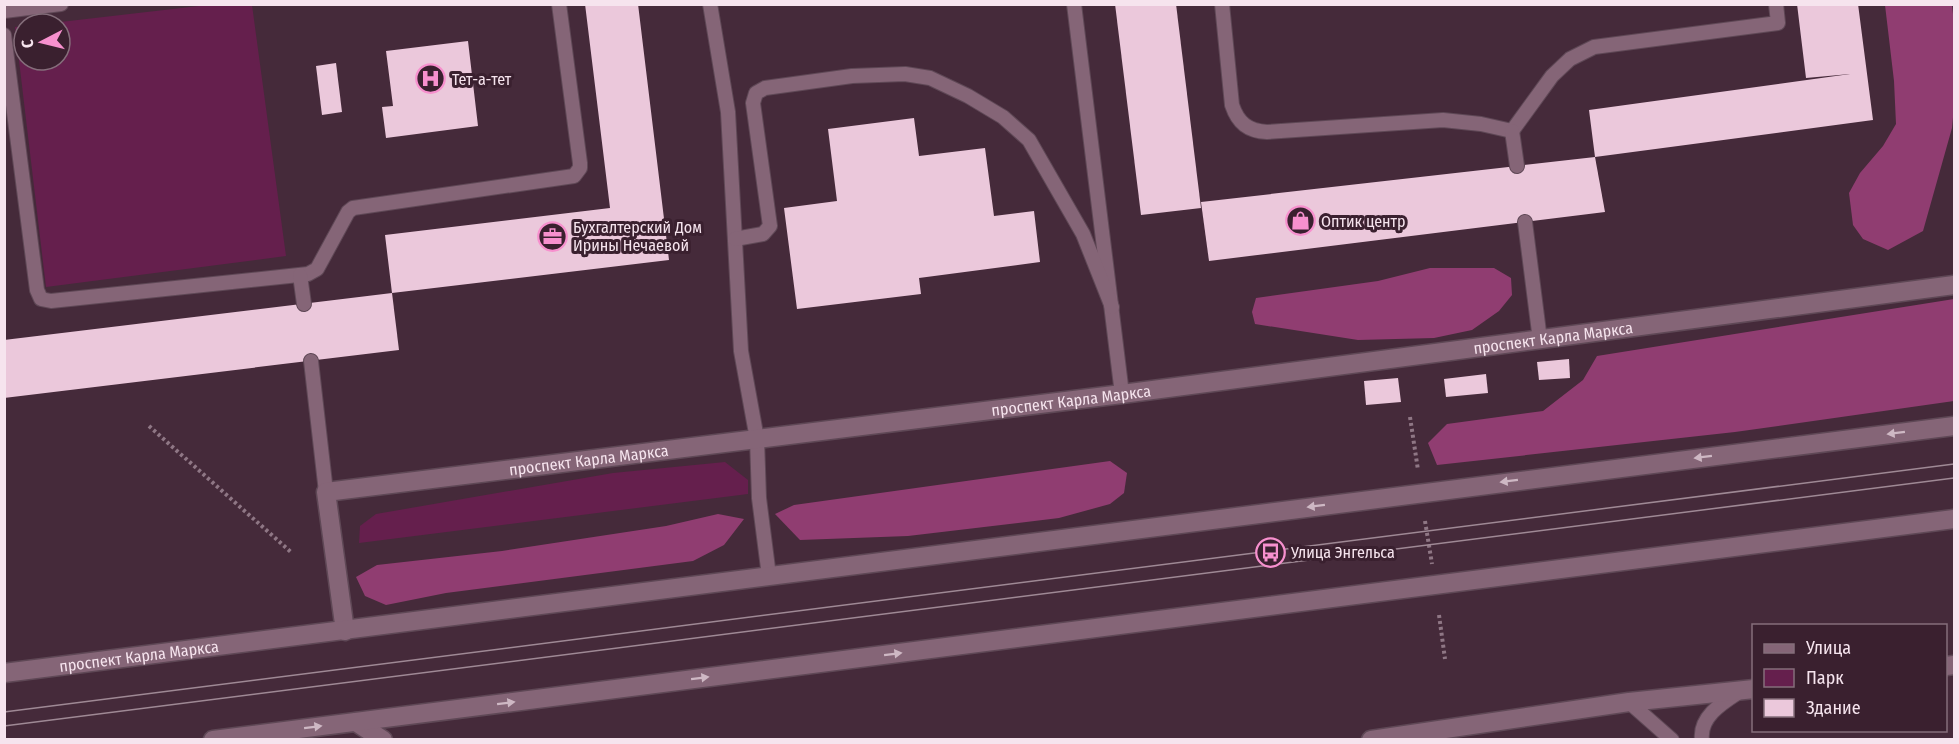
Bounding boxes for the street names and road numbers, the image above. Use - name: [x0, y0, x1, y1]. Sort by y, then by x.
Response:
- street label: проспект Карла Маркса: [1472, 318, 1634, 357]
- street label: проспект Карла Маркса: [990, 381, 1152, 420]
- street label: проспект Карла Маркса: [508, 440, 670, 479]
- street label: проспект Карла Маркса: [58, 636, 220, 675]

